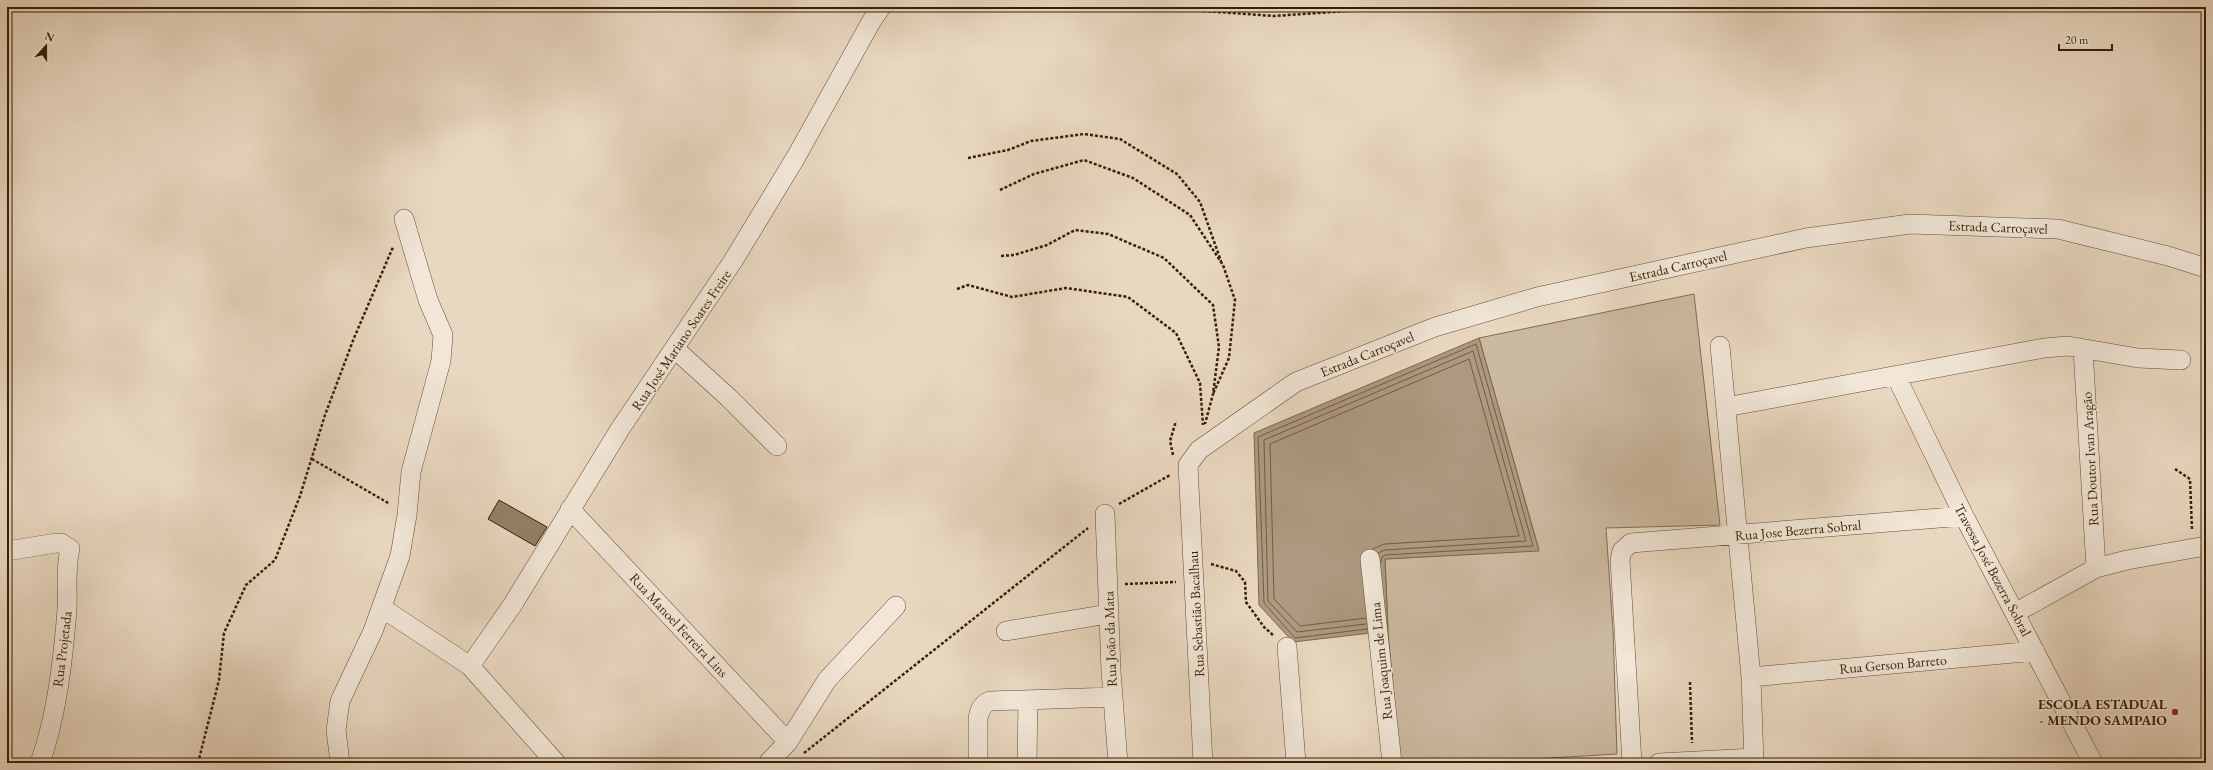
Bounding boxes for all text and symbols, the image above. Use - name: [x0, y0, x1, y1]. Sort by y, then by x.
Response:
- north arrow: [26, 26, 66, 66]
- scale bar: [2059, 26, 2112, 52]
- text: N: [43, 29, 56, 45]
- text: 20 m: [2065, 32, 2089, 48]
- street label: Estrada Carroçavel: [1948, 216, 2049, 238]
- street label: Estrada Carroçavel: [1627, 246, 1729, 286]
- street label: Rua José Mariano Soares Freire: [627, 266, 735, 414]
- street label: Estrada Carroçavel: [1317, 327, 1417, 381]
- street label: Rua Doutor Ivan Aragão: [2077, 391, 2103, 527]
- street label: Travessa José Bezerra Sobral: [1950, 501, 2036, 640]
- street label: Rua Jose Bezerra Sobral: [1734, 515, 1862, 544]
- street label: Rua Sebastião Bacalhau: [1184, 550, 1208, 678]
- street label: Rua Manoel Ferreira Lins: [626, 569, 733, 681]
- street label: Rua João da Mata: [1099, 590, 1121, 687]
- street label: Rua Joaquim de Lima: [1366, 601, 1396, 721]
- street label: Rua Projetada: [48, 610, 76, 688]
- street label: Rua Gerson Barreto: [1839, 650, 1947, 678]
- place label: ESCOLA ESTADUAL - MENDO SAMPAIO: [2038, 695, 2168, 729]
- marker: ESCOLA ESTADUAL - MENDO SAMPAIO: [2170, 707, 2180, 717]

